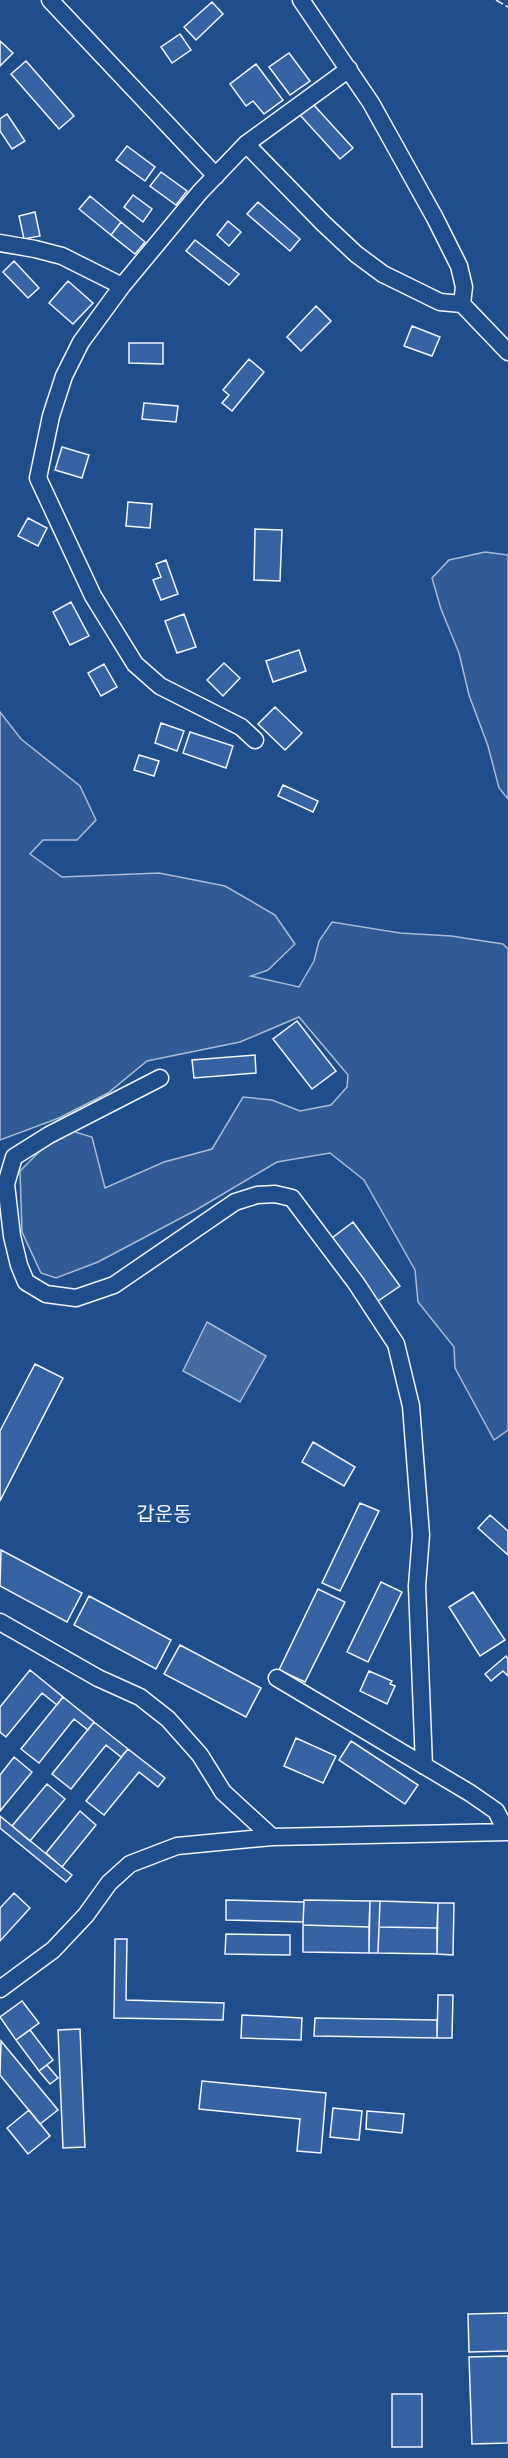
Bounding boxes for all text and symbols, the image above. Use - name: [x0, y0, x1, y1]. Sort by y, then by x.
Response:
- district label: 갑운동: [136, 1502, 192, 1526]

